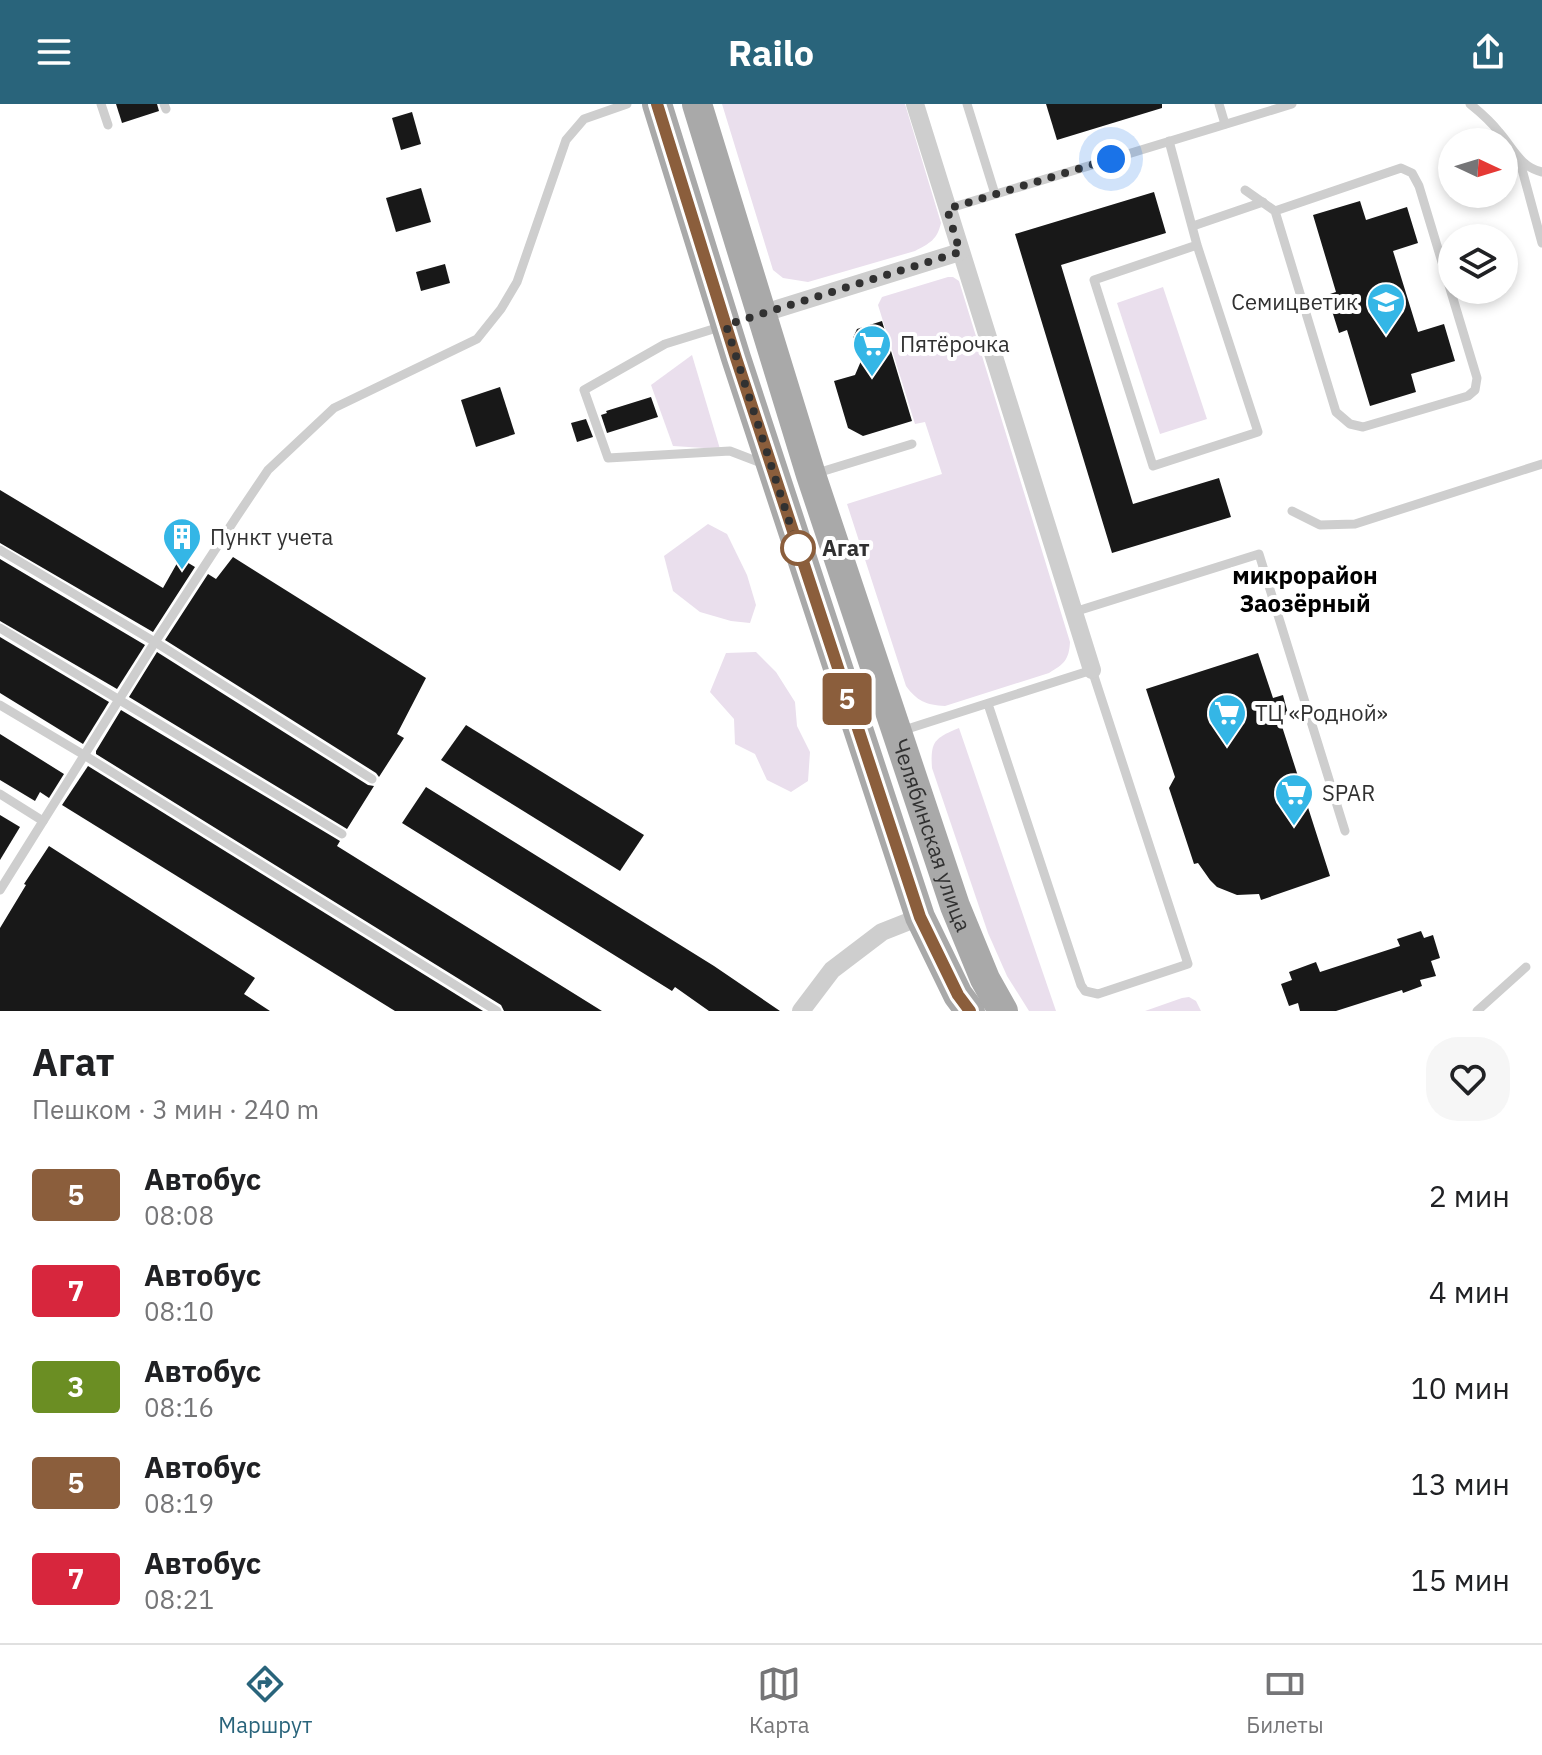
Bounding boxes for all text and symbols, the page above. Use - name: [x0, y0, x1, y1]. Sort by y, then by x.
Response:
- text: Railo: [728, 29, 814, 76]
- icon: menu: [32, 30, 76, 74]
- icon: share: [1466, 30, 1510, 74]
- north arrow: [1438, 128, 1518, 208]
- map controls: [1438, 128, 1518, 304]
- your location: [1091, 139, 1131, 179]
- button: layers: [1438, 224, 1518, 304]
- school or university icon: Семицветик: [1365, 281, 1407, 336]
- place label: Семицветик: [1231, 287, 1358, 316]
- supermarket icon: Пятёрочка: [851, 323, 893, 378]
- place label: Пятёрочка: [900, 329, 1010, 358]
- building icon: Пункт учета: [161, 516, 203, 571]
- place label: Пункт учета: [210, 522, 334, 551]
- marker: Агат: [781, 531, 815, 565]
- place label: Агат: [822, 533, 870, 562]
- district label: микрорайон Заозёрный: [1232, 559, 1378, 619]
- line badge: 5: [821, 673, 873, 725]
- text: 5: [839, 680, 855, 717]
- supermarket icon: ТЦ «Родной»: [1206, 692, 1248, 747]
- place label: ТЦ «Родной»: [1255, 698, 1388, 727]
- street label: Челябинская улица: [886, 735, 979, 936]
- supermarket icon: SPAR: [1273, 772, 1315, 827]
- place label: SPAR: [1322, 778, 1375, 807]
- text: Агат: [32, 1037, 114, 1086]
- button: heart: [1426, 1037, 1510, 1121]
- text: Пешком · 3 мин · 240 m: [32, 1092, 319, 1126]
- text: Автобус: [144, 1159, 261, 1198]
- text: 5: [68, 1176, 84, 1213]
- text: 2 мин: [1429, 1176, 1510, 1215]
- text: 08:08: [144, 1198, 214, 1232]
- text: Автобус: [144, 1255, 261, 1294]
- text: 7: [68, 1272, 84, 1309]
- text: 4 мин: [1429, 1272, 1510, 1311]
- text: 08:10: [144, 1294, 214, 1328]
- text: Автобус: [144, 1351, 261, 1390]
- text: 3: [68, 1368, 84, 1405]
- text: 10 мин: [1411, 1368, 1510, 1407]
- text: 08:16: [144, 1390, 214, 1424]
- text: Автобус: [144, 1447, 261, 1486]
- text: 5: [68, 1464, 84, 1501]
- text: 13 мин: [1411, 1464, 1510, 1503]
- text: 08:19: [144, 1486, 214, 1520]
- text: Автобус: [144, 1543, 261, 1582]
- text: 7: [68, 1560, 84, 1597]
- text: 15 мин: [1411, 1560, 1510, 1599]
- text: 08:21: [144, 1582, 214, 1616]
- tab: Маршрут: [218, 1662, 312, 1739]
- tab: Карта: [749, 1662, 810, 1739]
- tab: Билеты: [1246, 1662, 1324, 1739]

